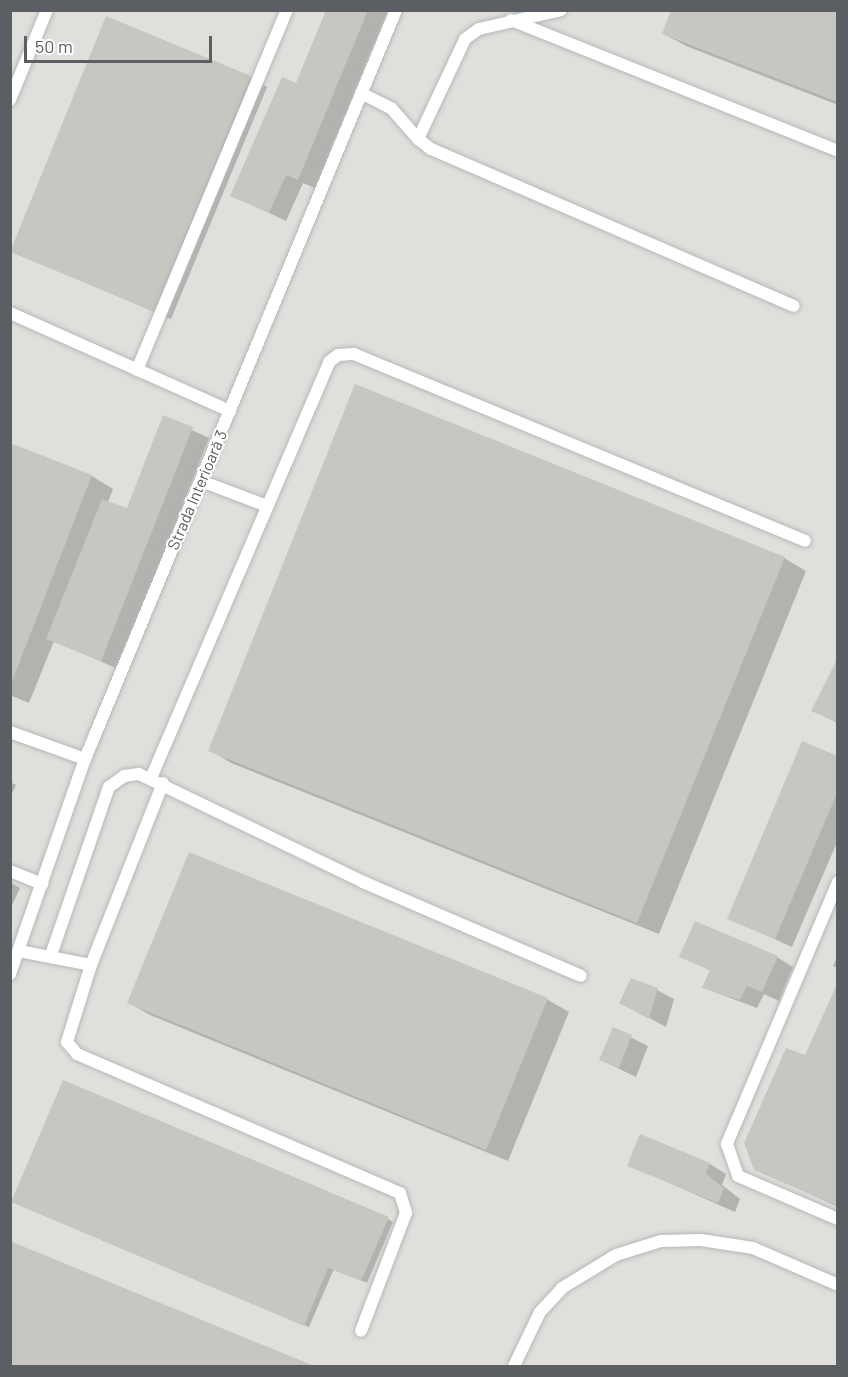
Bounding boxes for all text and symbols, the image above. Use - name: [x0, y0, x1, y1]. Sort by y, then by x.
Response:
- scale bar: [27, 24, 214, 62]
- text: 50 m: [35, 35, 73, 57]
- street label: Strada Interioară 3: [163, 427, 231, 553]

